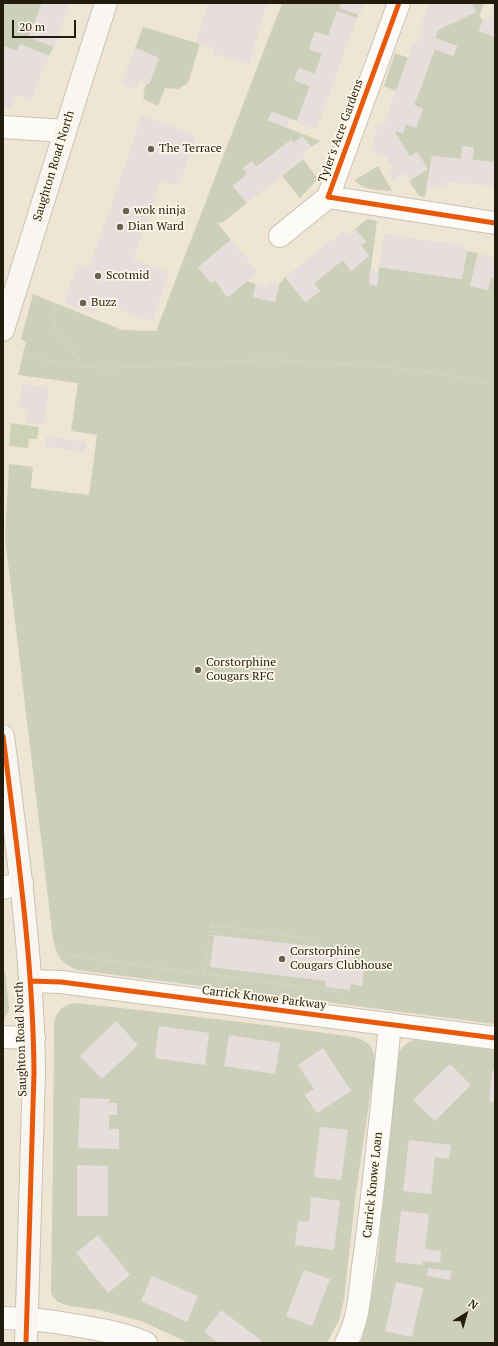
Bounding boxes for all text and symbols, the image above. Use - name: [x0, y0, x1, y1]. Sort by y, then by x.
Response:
- scale bar: [14, 12, 78, 38]
- text: 20 m: [19, 19, 45, 34]
- street label: Tyler's Acre Gardens: [316, 77, 366, 185]
- street label: Saughton Road North: [30, 109, 78, 223]
- place label: The Terrace: [159, 142, 222, 156]
- marker: The Terrace: [146, 144, 156, 154]
- place label: wok ninja: [134, 204, 186, 218]
- marker: wok ninja: [121, 206, 131, 216]
- place label: Dian Ward: [128, 220, 184, 234]
- marker: Dian Ward: [115, 222, 125, 232]
- place label: Scotmid: [106, 269, 149, 283]
- marker: Scotmid: [93, 271, 103, 281]
- place label: Buzz: [91, 296, 117, 310]
- marker: Buzz: [78, 298, 88, 308]
- place label: Corstorphine Cougars RFC: [206, 656, 276, 684]
- marker: Corstorphine Cougars RFC: [193, 665, 203, 675]
- place label: Corstorphine Cougars Clubhouse: [290, 945, 393, 973]
- marker: Corstorphine Cougars Clubhouse: [277, 954, 287, 964]
- street label: Saughton Road North: [12, 981, 30, 1097]
- street label: Carrick Knowe Parkway: [201, 983, 327, 1013]
- street label: Carrick Knowe Loan: [360, 1131, 386, 1239]
- north arrow: [446, 1294, 486, 1334]
- text: N: [466, 1296, 481, 1313]

